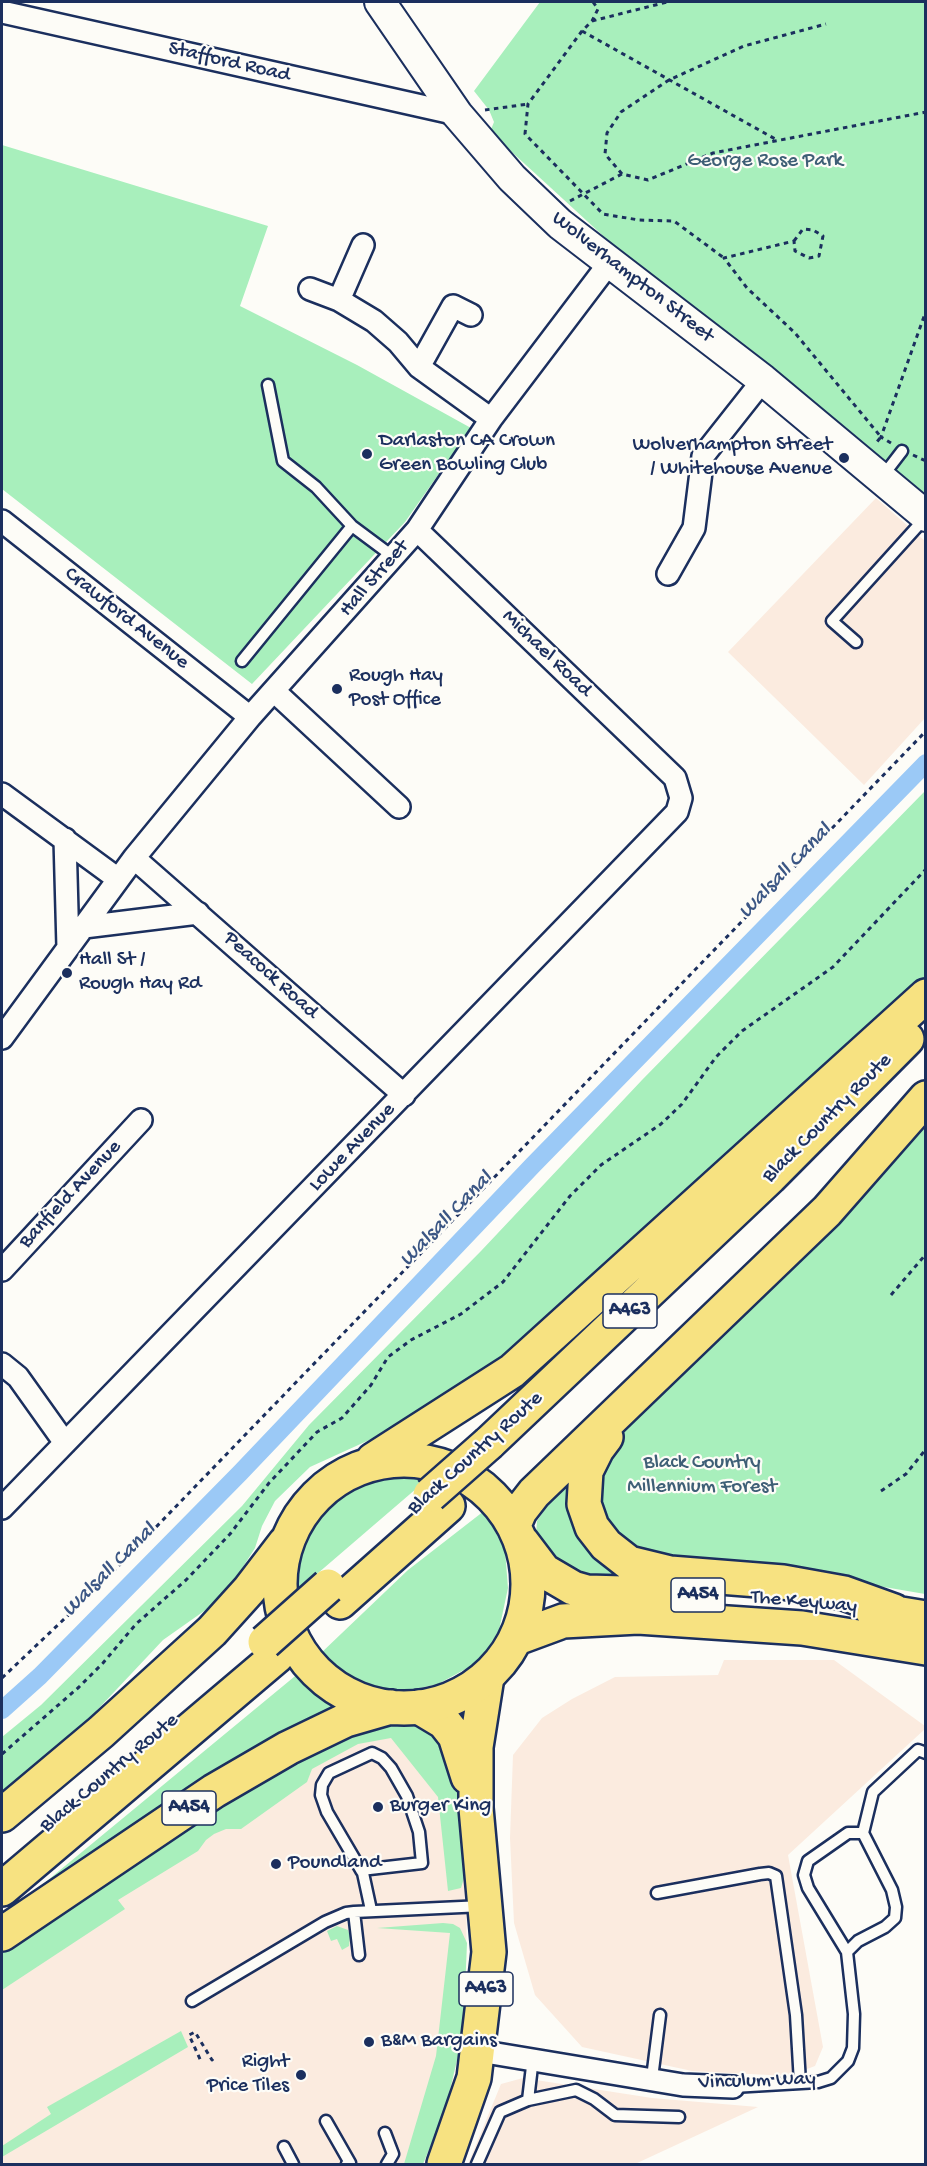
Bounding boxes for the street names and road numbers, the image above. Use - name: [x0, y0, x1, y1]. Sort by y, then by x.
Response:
- street label: Stafford Road: [166, 37, 292, 89]
- street label: Wolverhampton Street: [546, 207, 718, 349]
- street label: Hall Street: [335, 535, 415, 623]
- street label: Crawford Avenue: [58, 562, 194, 676]
- street label: Michael Road: [496, 605, 596, 703]
- street label: Peacock Road: [217, 927, 323, 1025]
- street label: Black Country Route: [758, 1049, 898, 1189]
- street label: Lowe Avenue: [304, 1098, 402, 1198]
- street label: Banfield Avenue: [14, 1135, 128, 1255]
- road number: A463: [603, 1294, 657, 1328]
- street label: Black Country Route: [403, 1387, 549, 1521]
- road number: A454: [671, 1578, 725, 1612]
- street label: The Keyway: [750, 1586, 858, 1620]
- street label: Black Country Route: [36, 1709, 184, 1839]
- road number: A454: [162, 1791, 216, 1825]
- road number: A463: [459, 1972, 513, 2006]
- street label: Vinculum Way: [698, 2067, 816, 2097]

